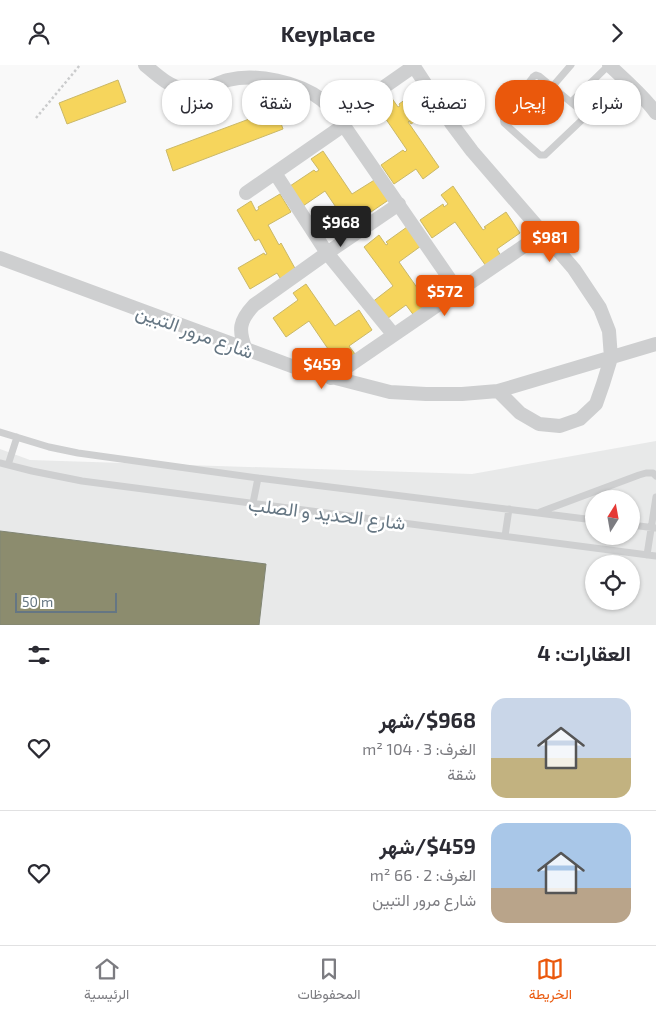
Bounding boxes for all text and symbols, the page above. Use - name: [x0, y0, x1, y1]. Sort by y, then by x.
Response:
- icon: person: [25, 19, 53, 47]
- icon: forward: [603, 19, 631, 47]
- text: Keyplace: [281, 20, 375, 46]
- chip: منزل: [162, 80, 232, 125]
- chip: شقة: [242, 80, 310, 125]
- chip: جديد: [320, 80, 393, 125]
- chip: تصفية: [403, 80, 485, 125]
- chip: إيجار: [495, 80, 564, 125]
- chip: شراء: [574, 80, 641, 125]
- pin: $968: [311, 205, 371, 248]
- text: $968: [322, 212, 360, 231]
- pin: $981: [520, 221, 580, 263]
- text: $981: [532, 227, 568, 246]
- pin: $572: [415, 275, 475, 317]
- text: $572: [427, 281, 463, 300]
- street label: شارع مرور التبين: [132, 299, 257, 365]
- pin: $459: [292, 347, 352, 390]
- text: $459: [303, 354, 341, 373]
- north arrow: [585, 490, 640, 545]
- map controls: [585, 490, 640, 610]
- street label: شارع الحديد و الصلب: [247, 492, 407, 536]
- button: locate: [585, 555, 640, 610]
- scale bar: [15, 590, 118, 613]
- text: 50 m: [22, 593, 53, 610]
- text: العقارات: 4: [537, 640, 631, 665]
- icon: filters: [25, 641, 53, 669]
- text: $968/شهر: [379, 707, 476, 732]
- icon: home: [531, 718, 591, 778]
- icon: heart: [25, 734, 53, 762]
- text: الغرف: 3 · 104 m²: [362, 739, 476, 758]
- text: شقة: [447, 764, 476, 783]
- text: $459/شهر: [379, 833, 476, 858]
- icon: home: [531, 843, 591, 903]
- icon: heart: [25, 859, 53, 887]
- text: الغرف: 2 · 66 m²: [370, 865, 476, 884]
- text: شارع مرور التبين: [372, 890, 476, 909]
- tab: الرئيسية: [84, 955, 129, 1007]
- tab: المحفوظات: [297, 955, 361, 1007]
- tab: الخريطة: [529, 955, 572, 1007]

